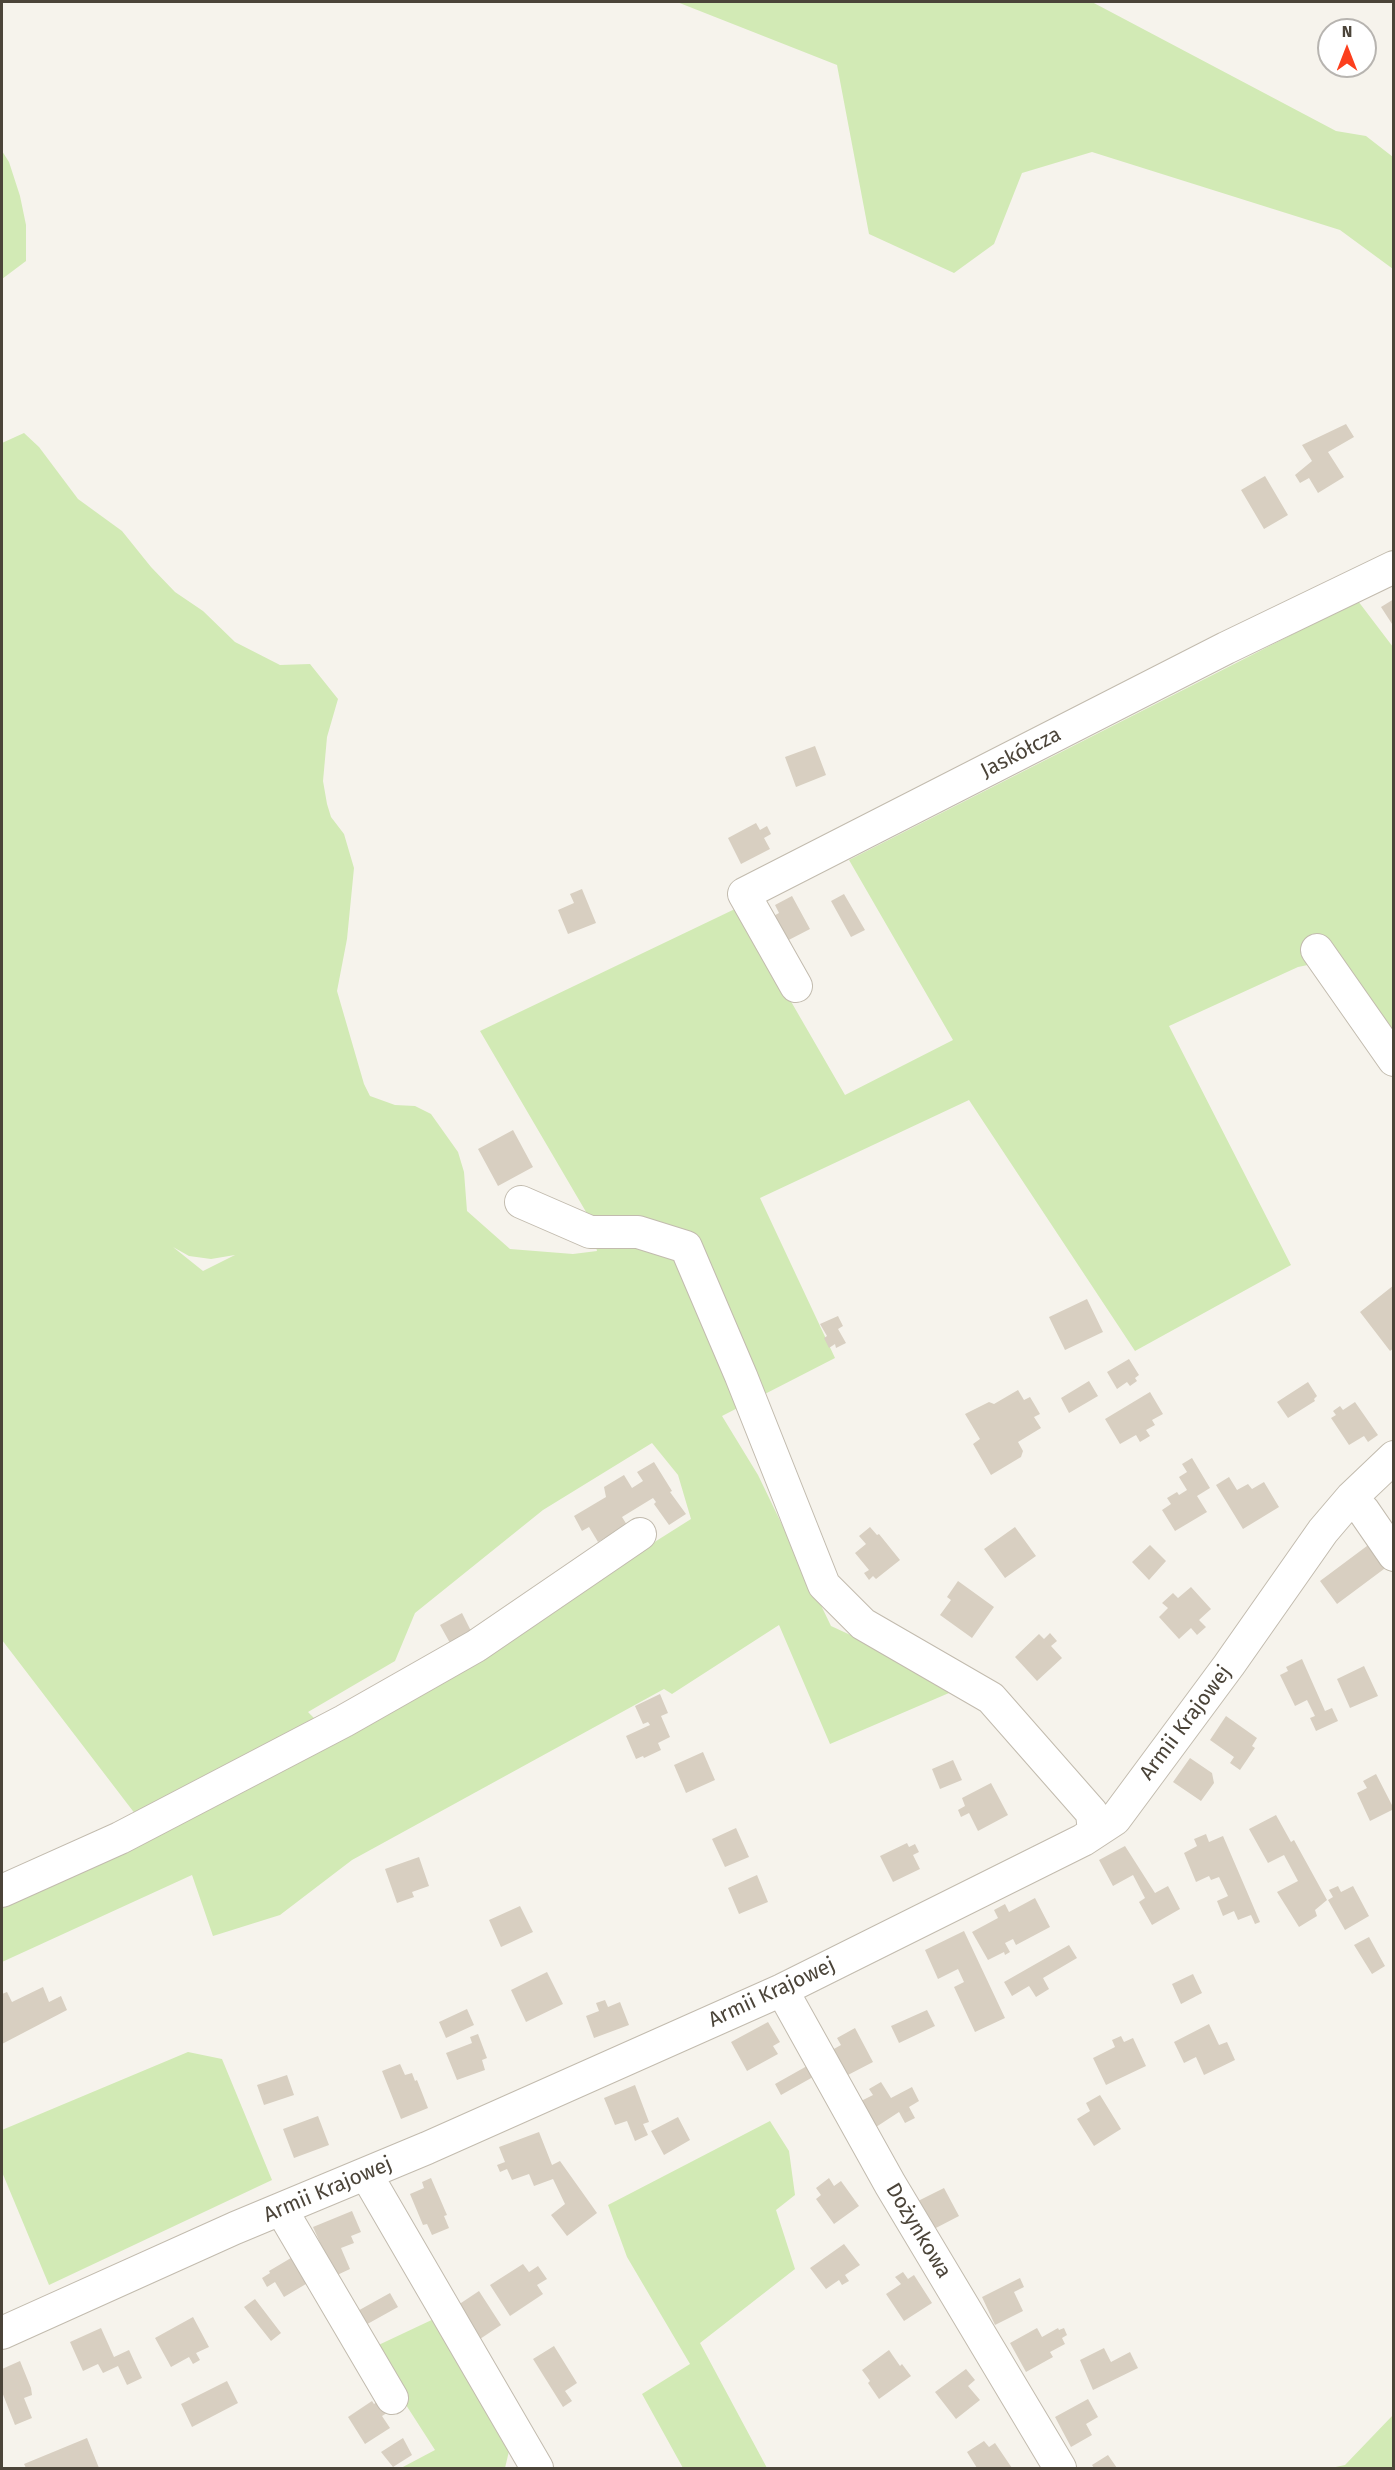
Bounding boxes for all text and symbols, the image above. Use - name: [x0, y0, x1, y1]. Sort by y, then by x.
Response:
- north arrow: [1317, 18, 1377, 78]
- text: N: [1342, 22, 1352, 41]
- street label: Jaskółcza: [977, 722, 1065, 784]
- street label: Armii Krajowej: [1135, 1661, 1237, 1785]
- street label: Armii Krajowej: [705, 1953, 839, 2033]
- street label: Armii Krajowej: [260, 2152, 396, 2228]
- street label: Dożynkowa: [880, 2179, 956, 2283]

